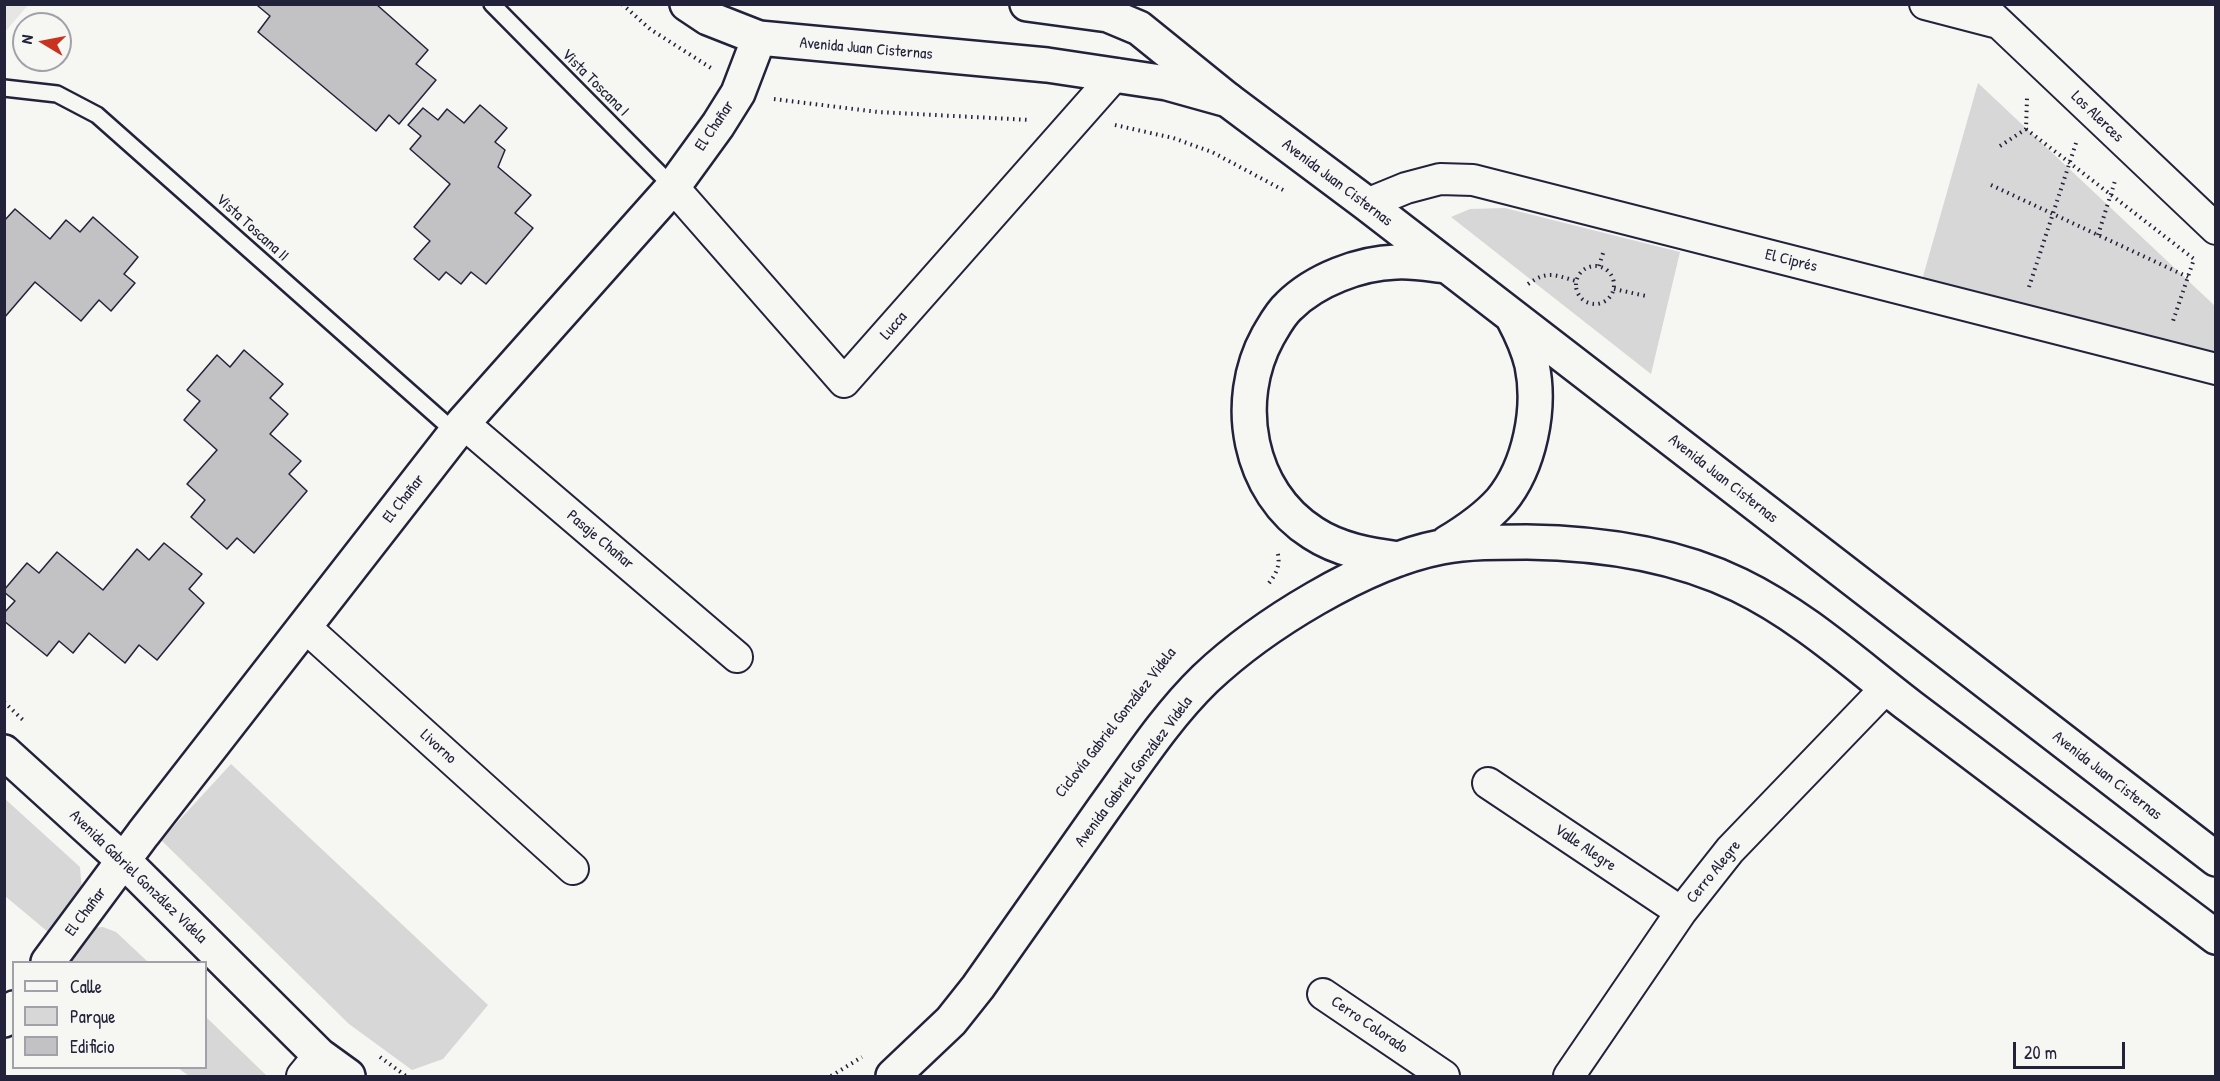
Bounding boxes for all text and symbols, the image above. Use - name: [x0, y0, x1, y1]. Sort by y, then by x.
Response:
- north arrow: [12, 12, 72, 72]
- text: N: [15, 33, 38, 45]
- street label: Avenida Juan Cisternas: [799, 34, 933, 64]
- street label: Vista Toscana I: [557, 45, 633, 121]
- street label: Los Alerces: [2067, 87, 2127, 147]
- street label: El Chañar: [691, 97, 739, 155]
- street label: Avenida Juan Cisternas: [1278, 135, 1396, 231]
- street label: Vista Toscana II: [212, 190, 292, 266]
- street label: El Ciprés: [1763, 245, 1819, 277]
- street label: Lucca: [877, 308, 911, 344]
- street label: Avenida Juan Cisternas: [1665, 430, 1781, 528]
- street label: El Chañar: [379, 471, 429, 527]
- street label: Pasaje Chañar: [563, 506, 637, 574]
- street label: Ciclovía Gabriel González Videla: [1051, 644, 1181, 802]
- street label: Avenida Gabriel González Videla: [1071, 693, 1197, 851]
- street label: Livorno: [416, 726, 460, 768]
- street label: Avenida Juan Cisternas: [2049, 727, 2165, 825]
- street label: Avenida Gabriel González Videla: [65, 806, 211, 948]
- street label: Valle Alegre: [1550, 820, 1620, 876]
- street label: Cerro Alegre: [1683, 837, 1745, 907]
- street label: El Chañar: [61, 884, 111, 940]
- legend: [12, 961, 207, 1069]
- text: Calle: [70, 974, 102, 999]
- street label: Cerro Colorado: [1327, 992, 1411, 1058]
- text: Parque: [70, 1004, 115, 1029]
- scale bar: [2016, 1030, 2128, 1068]
- text: Edificio: [70, 1034, 114, 1059]
- text: 20 m: [2024, 1040, 2057, 1065]

